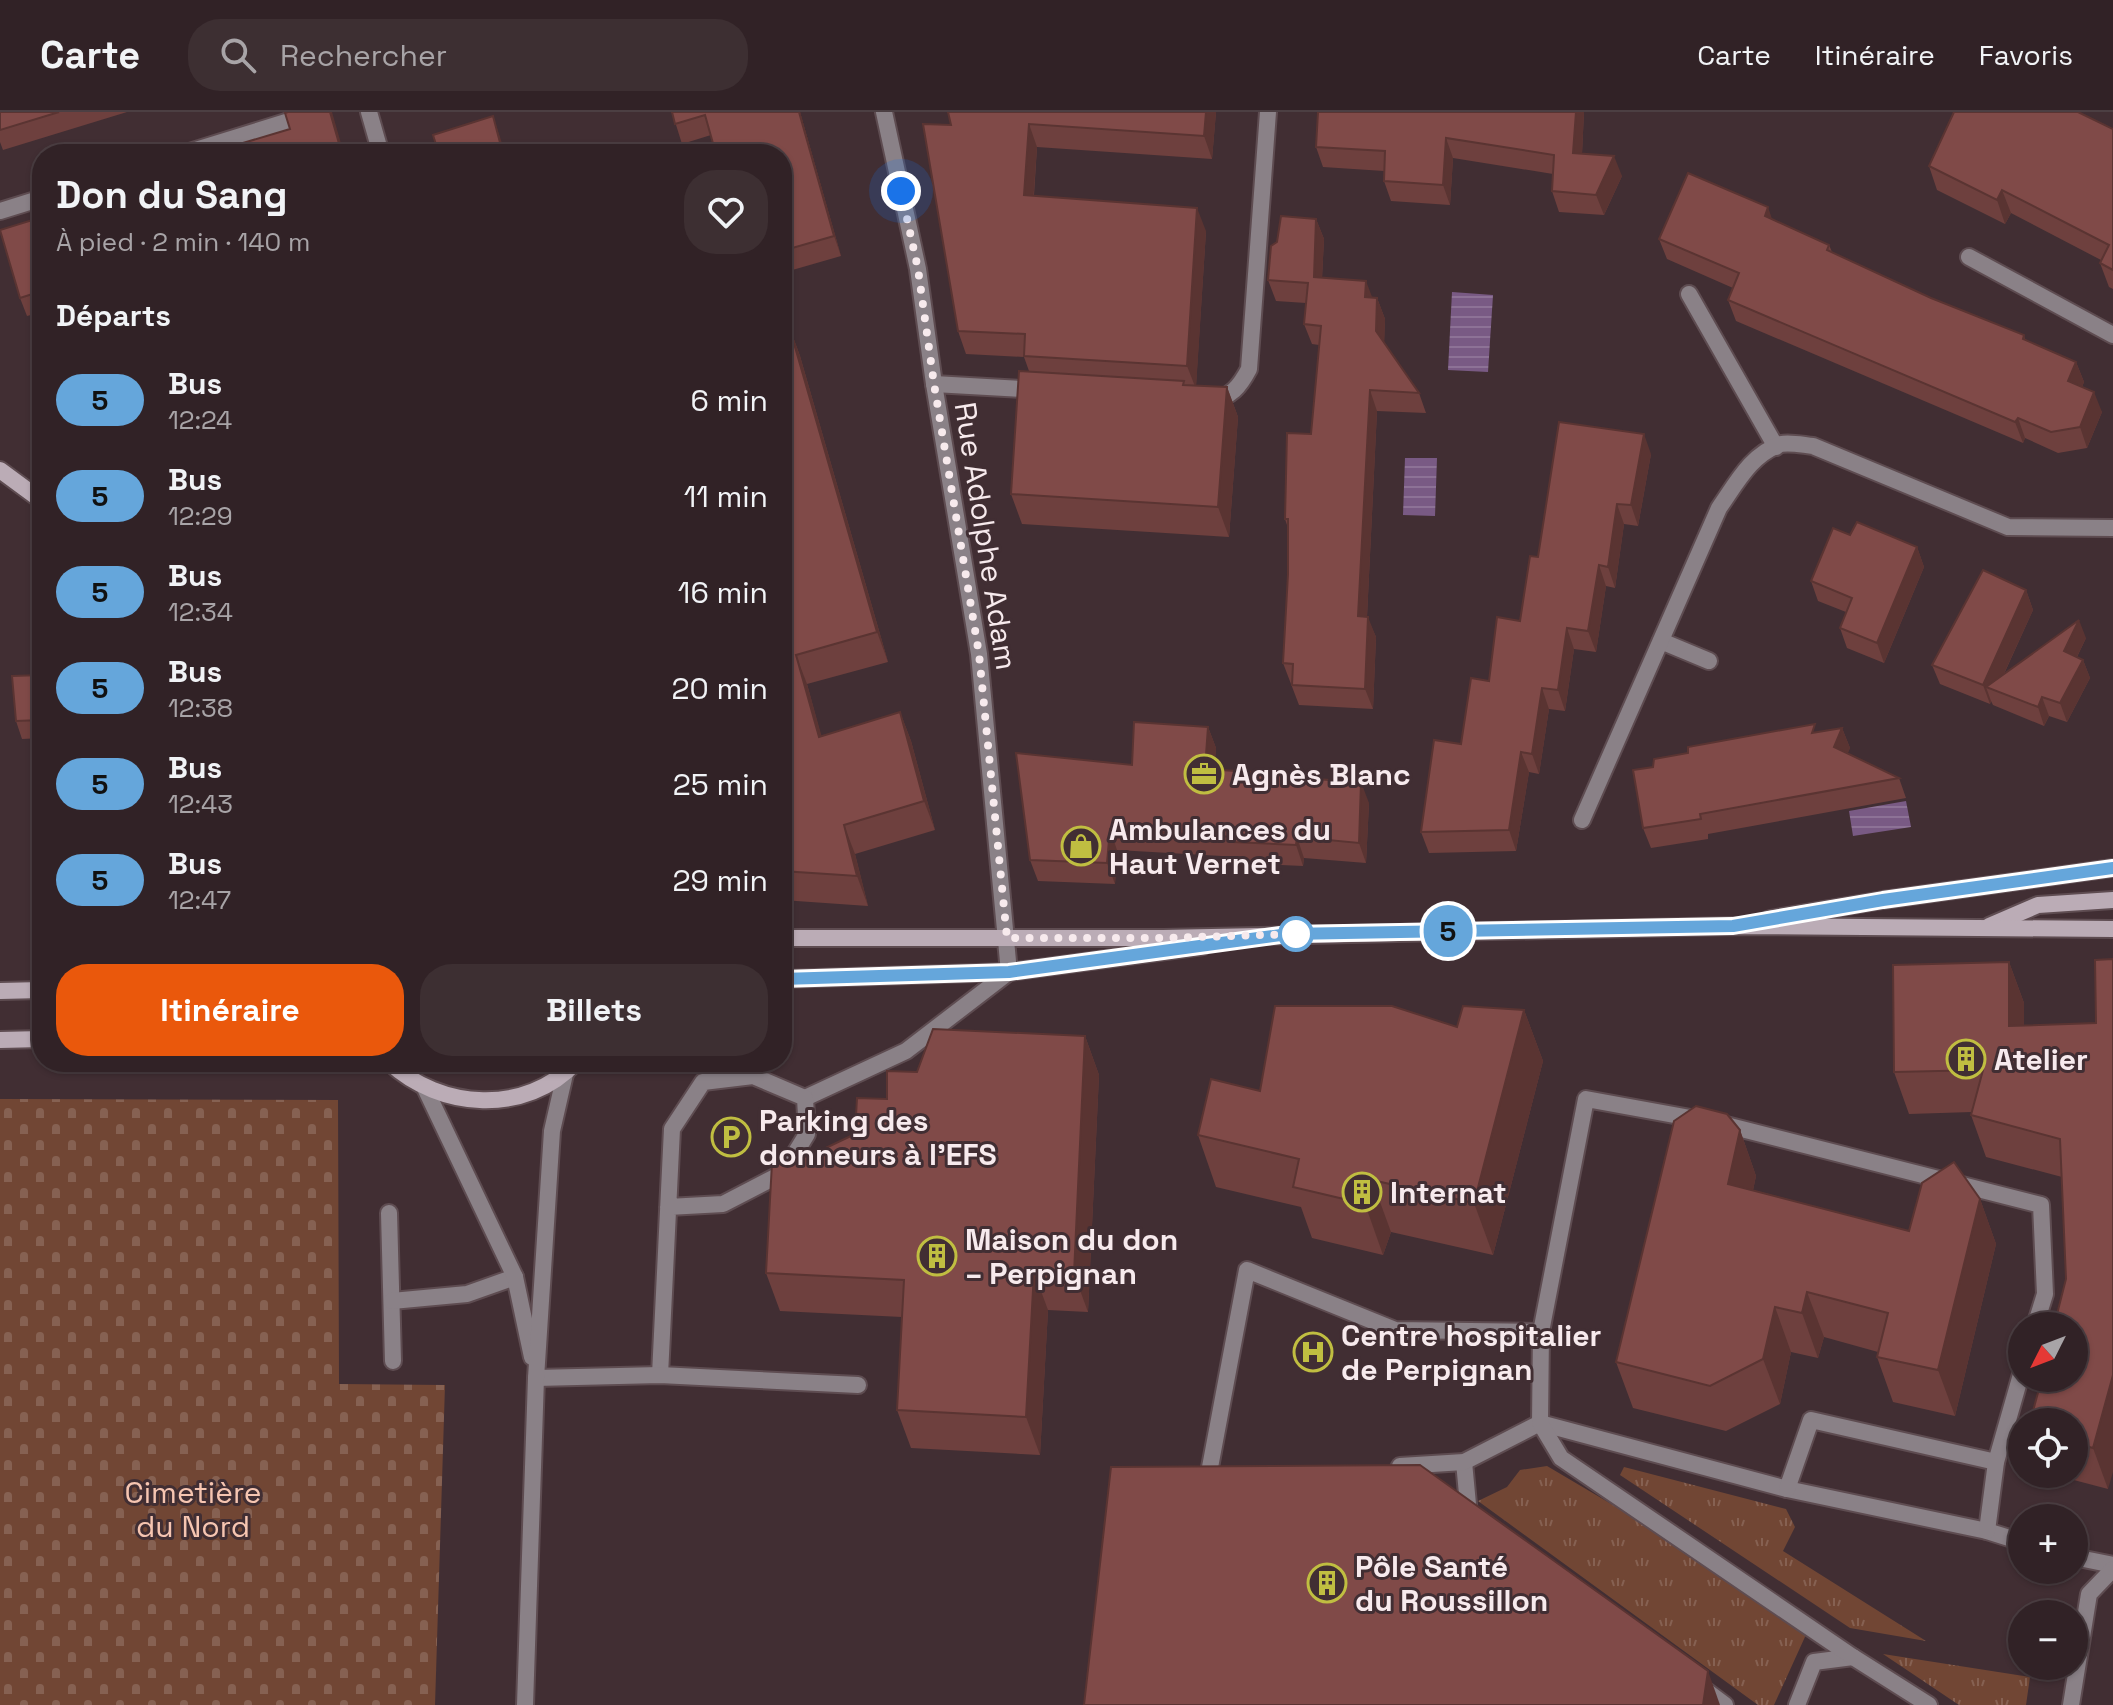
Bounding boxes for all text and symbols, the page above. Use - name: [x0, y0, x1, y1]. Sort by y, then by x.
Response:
- search box: [188, 19, 748, 91]
- text: Carte: [40, 31, 140, 79]
- icon: search: [216, 33, 260, 77]
- text: Rechercher: [280, 36, 447, 75]
- text: Carte: [1697, 37, 1771, 73]
- text: Itinéraire: [1815, 37, 1935, 73]
- text: Favoris: [1979, 37, 2073, 73]
- button: heart: [684, 170, 768, 254]
- text: Don du Sang: [56, 171, 288, 219]
- your location: [881, 171, 921, 211]
- text: À pied · 2 min · 140 m: [56, 225, 310, 259]
- text: Départs: [56, 296, 171, 335]
- text: Bus: [168, 364, 222, 403]
- text: 6 min: [690, 381, 768, 420]
- text: 5: [92, 382, 108, 418]
- street label: Rue Adolphe Adam: [946, 399, 1026, 673]
- text: 12:24: [168, 403, 232, 437]
- text: Bus: [168, 460, 222, 499]
- text: 11 min: [684, 477, 768, 516]
- text: 5: [92, 478, 108, 514]
- text: 12:29: [168, 499, 233, 533]
- text: Bus: [168, 556, 222, 595]
- text: 16 min: [678, 573, 768, 612]
- text: 5: [92, 574, 108, 610]
- text: 12:34: [168, 595, 233, 629]
- text: Bus: [168, 652, 222, 691]
- text: 20 min: [671, 669, 768, 708]
- text: 5: [92, 670, 108, 706]
- text: 12:38: [168, 691, 233, 725]
- text: Bus: [168, 748, 222, 787]
- office icon: Agnès Blanc: [1183, 753, 1225, 795]
- place label: Agnès Blanc: [1232, 755, 1411, 794]
- text: 25 min: [673, 765, 768, 804]
- text: 5: [92, 766, 108, 802]
- text: 12:43: [168, 787, 233, 821]
- place label: Ambulances du Haut Vernet: [1109, 810, 1331, 883]
- shop icon: Ambulances du Haut Vernet: [1060, 825, 1102, 867]
- text: Bus: [168, 844, 222, 883]
- text: 29 min: [672, 861, 768, 900]
- text: 5: [92, 862, 108, 898]
- text: 12:47: [168, 883, 231, 917]
- line badge: 5: [1422, 905, 1474, 957]
- text: 5: [1440, 913, 1456, 949]
- unlabelled marker: [1279, 917, 1313, 951]
- button: Itinéraire: [56, 964, 404, 1056]
- button: Billets: [420, 964, 768, 1056]
- building icon: Atelier: [1945, 1038, 1987, 1080]
- place label: Atelier: [1994, 1040, 2088, 1079]
- place label: Parking des donneurs à l'EFS: [759, 1101, 997, 1174]
- parking icon: Parking des donneurs à l'EFS: [710, 1116, 752, 1158]
- building icon: Internat: [1341, 1171, 1383, 1213]
- place label: Internat: [1390, 1173, 1507, 1212]
- place label: Maison du don – Perpignan: [965, 1220, 1178, 1293]
- building icon: Maison du don – Perpignan: [916, 1235, 958, 1277]
- north arrow: [2008, 1312, 2088, 1392]
- map controls: [2008, 1312, 2088, 1680]
- place label: Centre hospitalier de Perpignan: [1341, 1316, 1602, 1389]
- hospital icon: Centre hospitalier de Perpignan: [1292, 1331, 1334, 1373]
- button: locate: [2008, 1408, 2088, 1488]
- park label: Cimetière du Nord: [124, 1473, 262, 1546]
- button: +: [2008, 1504, 2088, 1584]
- place label: Pôle Santé du Roussillon: [1355, 1547, 1548, 1620]
- building icon: Pôle Santé du Roussillon: [1306, 1562, 1348, 1604]
- button: −: [2008, 1600, 2088, 1680]

